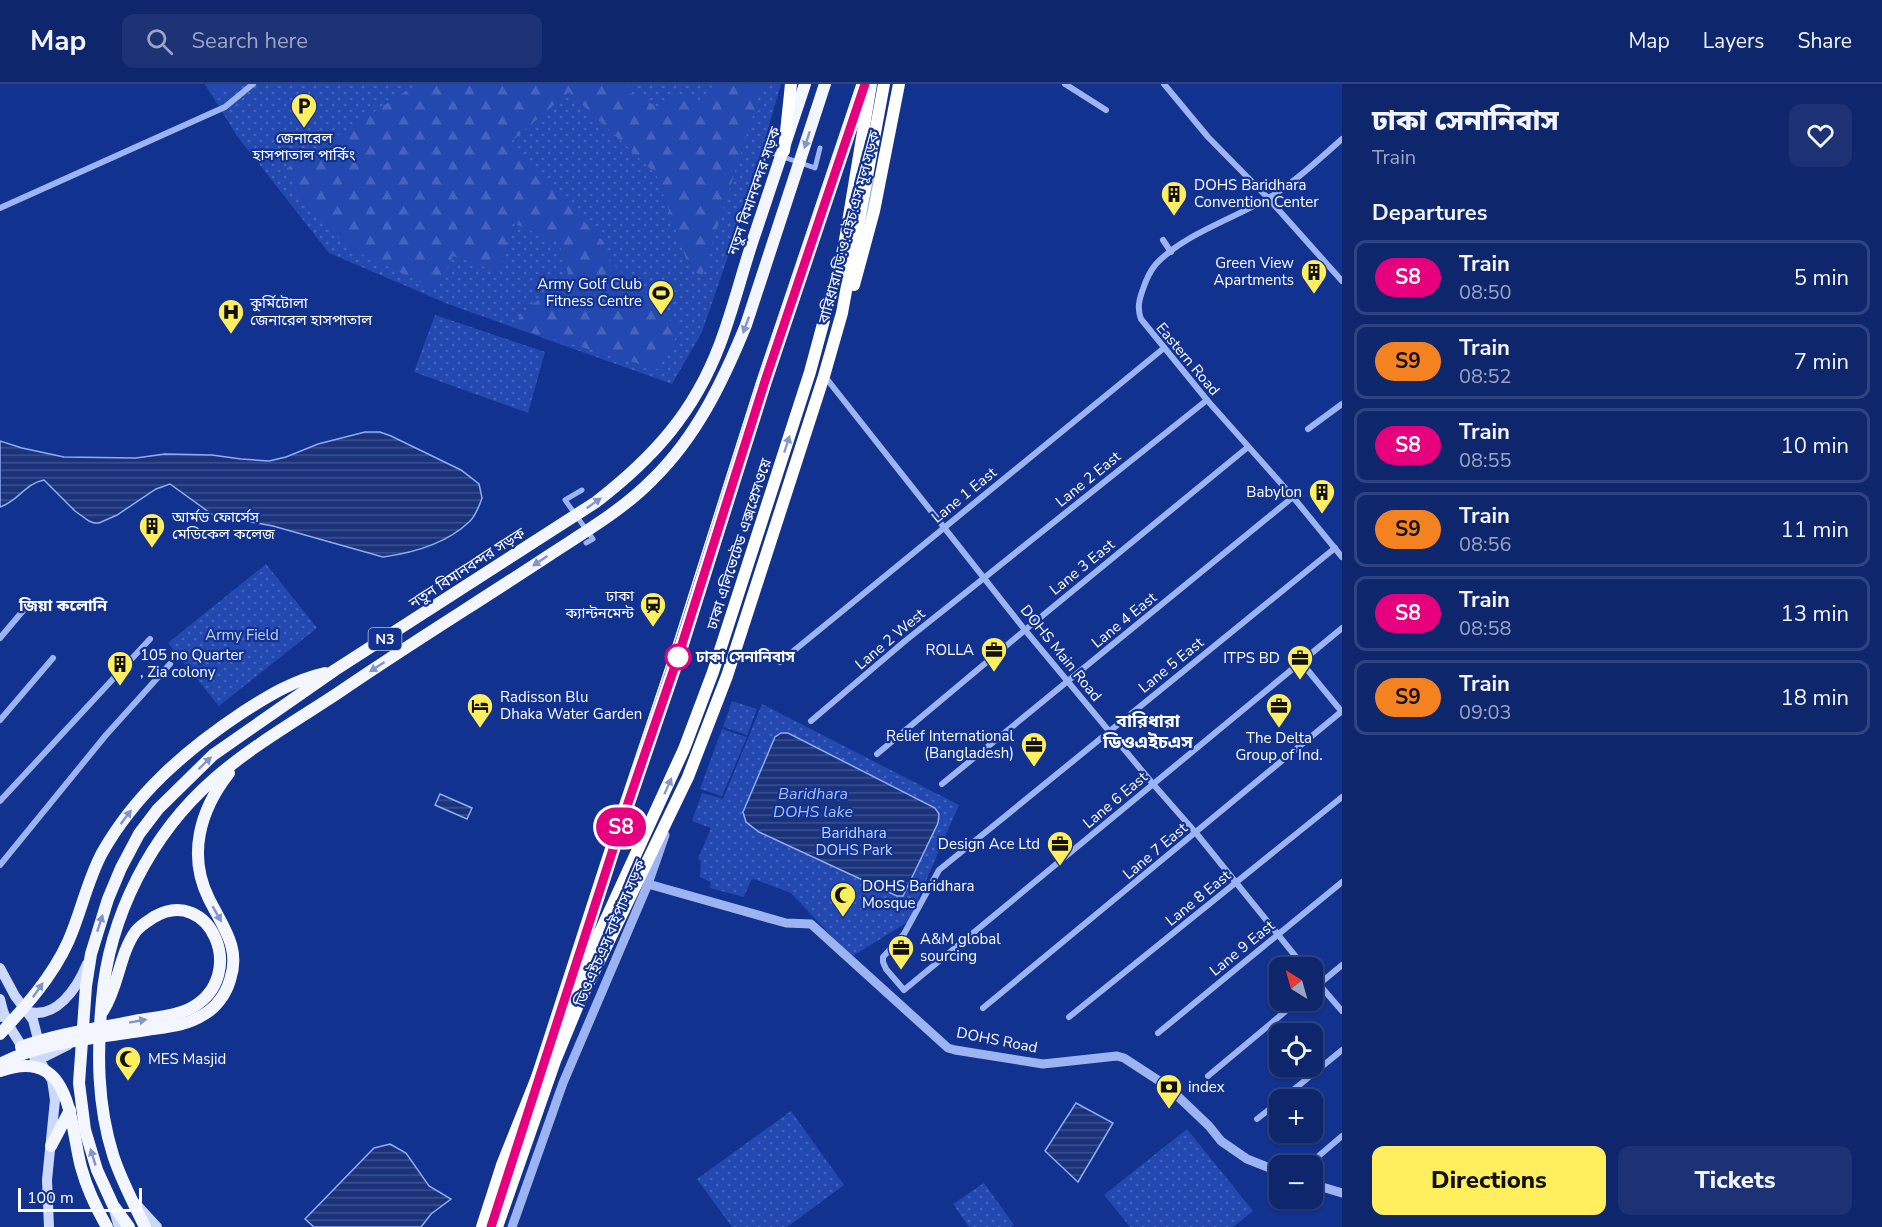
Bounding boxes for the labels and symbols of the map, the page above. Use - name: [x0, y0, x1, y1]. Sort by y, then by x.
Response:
- parking icon: জেনারেল হাসপাতাল পার্কিং: [289, 91, 319, 129]
- street label: নতুন বিমানবন্দর সড়ক: [722, 123, 786, 259]
- street label: বারিধারা ডি.ও.এইচ.এস মূল সড়ক: [813, 127, 885, 327]
- place label: জেনারেল হাসপাতাল পার্কিং: [252, 128, 356, 165]
- one-way arrow: [801, 131, 811, 149]
- place label: DOHS Baridhara Convention Center: [1194, 175, 1319, 212]
- building icon: DOHS Baridhara Convention Center: [1159, 179, 1189, 217]
- place label: Green View Apartments: [1214, 253, 1294, 290]
- building icon: Green View Apartments: [1299, 257, 1329, 295]
- place label: Army Golf Club Fitness Centre: [537, 274, 642, 311]
- sports icon: Army Golf Club Fitness Centre: [646, 278, 676, 316]
- place label: কুর্মিটোলা জেনারেল হাসপাতাল: [249, 293, 373, 330]
- hospital icon: কুর্মিটোলা জেনারেল হাসপাতাল: [216, 297, 246, 335]
- one-way arrow: [741, 316, 750, 334]
- street label: Eastern Road: [1152, 318, 1224, 400]
- one-way arrow: [783, 435, 792, 453]
- street label: Lane 2 East: [1051, 446, 1125, 511]
- street label: ঢাকা এলিভেটেড এক্সপ্রেসওয়ে: [702, 455, 776, 633]
- street label: Lane 1 East: [927, 462, 1001, 527]
- building icon: Babylon: [1307, 477, 1337, 515]
- place label: Babylon: [1246, 482, 1302, 502]
- one-way arrow: [585, 497, 601, 509]
- place label: আর্মড ফোর্সেস মেডিকেল কলেজ: [171, 507, 276, 544]
- building icon: আর্মড ফোর্সেস মেডিকেল কলেজ: [137, 511, 167, 549]
- street label: নতুন বিমানবন্দর সড়ক: [404, 523, 530, 614]
- street label: Lane 3 East: [1045, 534, 1119, 599]
- one-way arrow: [533, 555, 549, 567]
- place label: ঢাকা ক্যান্টনমেন্ট: [564, 586, 635, 623]
- street label: Lane 4 East: [1087, 587, 1161, 652]
- station icon: ঢাকা ক্যান্টনমেন্ট: [638, 590, 668, 628]
- district label: জিয়া কলোনি: [18, 595, 108, 617]
- street label: DOHS Main Road: [1016, 601, 1106, 705]
- street label: Lane 2 West: [851, 603, 930, 674]
- park label: Army Field: [205, 625, 279, 645]
- road number: N3: [368, 628, 402, 650]
- street label: Lane 5 East: [1134, 632, 1208, 697]
- office icon: ROLLA: [979, 635, 1009, 673]
- place label: ROLLA: [926, 640, 974, 660]
- office icon: ITPS BD: [1285, 643, 1315, 681]
- marker: ঢাকা সেনানিবাস: [665, 644, 691, 670]
- place label: 105 no Quarter , Zia colony: [140, 645, 244, 682]
- place label: ঢাকা সেনানিবাস: [695, 647, 795, 667]
- place label: ITPS BD: [1223, 648, 1280, 668]
- building icon: 105 no Quarter , Zia colony: [105, 649, 135, 687]
- one-way arrow: [369, 661, 385, 673]
- place label: Radisson Blu Dhaka Water Garden: [500, 687, 642, 724]
- hotel icon: Radisson Blu Dhaka Water Garden: [465, 691, 495, 729]
- office icon: The Delta Group of Ind.: [1264, 691, 1294, 729]
- district label: বারিধারা ডিওএইচএস: [1102, 709, 1193, 754]
- place label: Relief International (Bangladesh): [886, 726, 1015, 763]
- place label: The Delta Group of Ind.: [1235, 728, 1323, 765]
- office icon: Relief International (Bangladesh): [1019, 730, 1049, 768]
- one-way arrow: [197, 756, 212, 770]
- street label: Lane 6 East: [1079, 767, 1152, 833]
- one-way arrow: [663, 778, 672, 795]
- water label: Baridhara DOHS lake: [773, 783, 853, 823]
- line badge: S8: [594, 808, 648, 846]
- one-way arrow: [119, 809, 131, 824]
- street label: Lane 7 East: [1119, 818, 1192, 884]
- park label: Baridhara DOHS Park: [815, 823, 893, 860]
- office icon: Design Ace Ltd: [1045, 829, 1075, 867]
- place label: Design Ace Ltd: [938, 834, 1040, 854]
- street label: ডিওএইচএস বাইপাস সড়ক: [570, 856, 650, 1011]
- street label: Lane 8 East: [1161, 865, 1235, 930]
- place label: DOHS Baridhara Mosque: [862, 876, 975, 913]
- mosque icon: DOHS Baridhara Mosque: [828, 880, 858, 918]
- one-way arrow: [212, 906, 222, 923]
- one-way arrow: [96, 914, 105, 932]
- street label: Lane 9 East: [1205, 915, 1279, 980]
- place label: A&M global sourcing: [920, 929, 1001, 966]
- office icon: A&M global sourcing: [886, 933, 916, 971]
- north arrow: [1269, 957, 1323, 1011]
- one-way arrow: [32, 982, 44, 998]
- one-way arrow: [129, 1016, 148, 1025]
- street label: DOHS Road: [955, 1022, 1039, 1058]
- mosque icon: MES Masjid: [113, 1044, 143, 1082]
- place label: MES Masjid: [148, 1049, 226, 1069]
- bank icon: index: [1154, 1072, 1184, 1110]
- place label: index: [1188, 1077, 1225, 1097]
- one-way arrow: [88, 1148, 97, 1166]
- scale bar: [18, 1185, 142, 1212]

